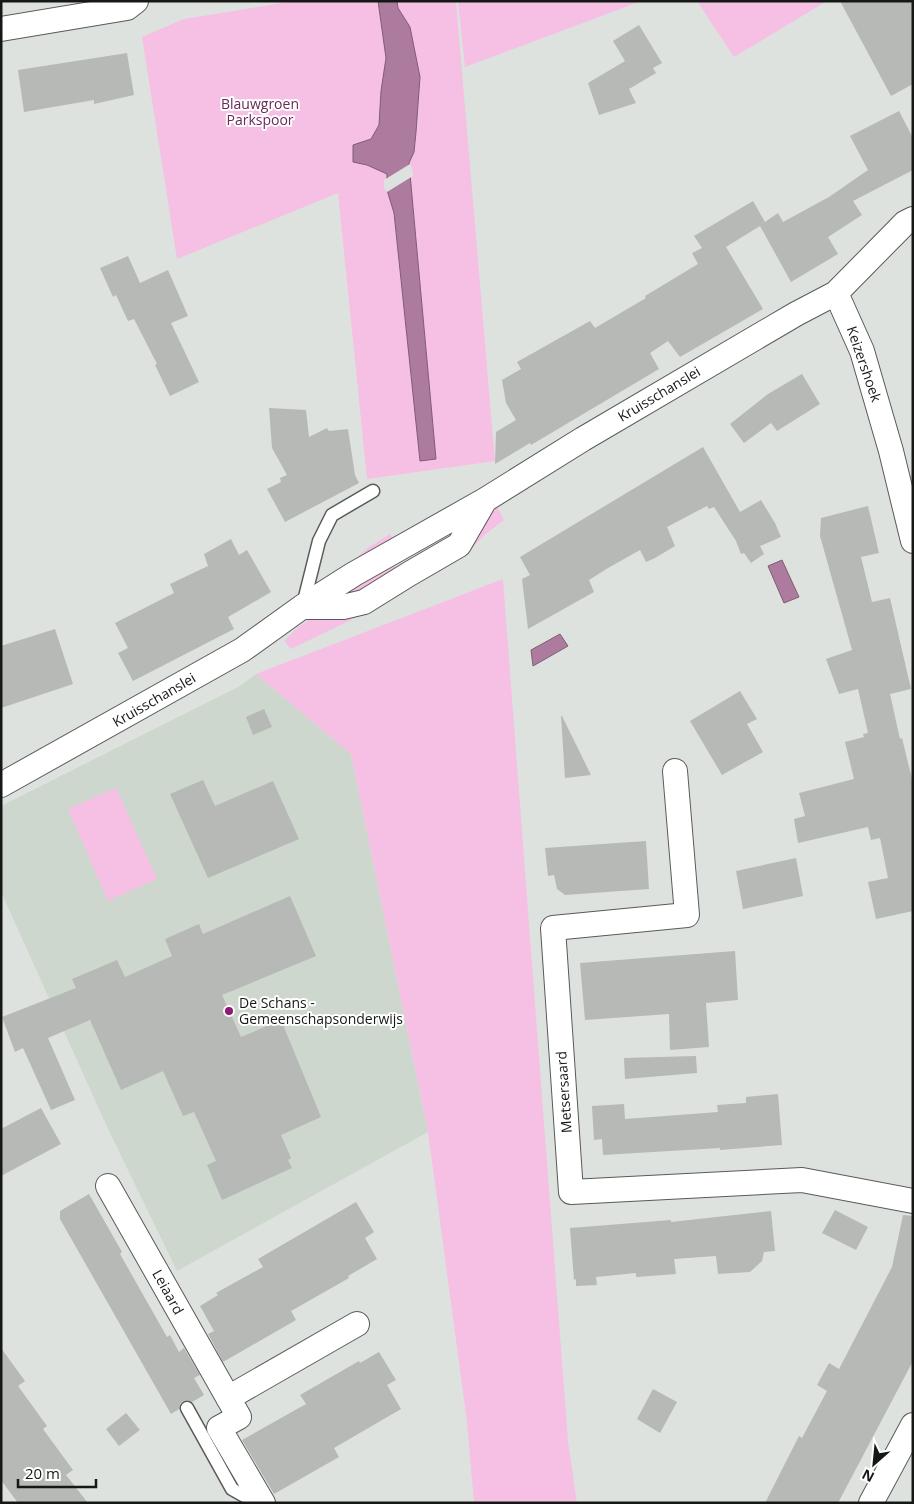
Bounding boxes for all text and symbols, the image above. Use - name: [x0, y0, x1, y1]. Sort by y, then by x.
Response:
- park label: Blauwgroen Parkspoor: [221, 94, 299, 129]
- street label: Keizershoek: [843, 323, 887, 405]
- street label: Kruisschanslei: [614, 361, 704, 426]
- street label: Kruisschanslei: [109, 668, 199, 731]
- place label: De Schans - Gemeenschapsonderwijs: [239, 993, 403, 1028]
- marker: De Schans - Gemeenschapsonderwijs: [223, 1005, 235, 1017]
- street label: Metsersaard: [551, 1050, 576, 1134]
- street label: Leiaard: [148, 1266, 189, 1318]
- north arrow: [849, 1439, 899, 1489]
- scale bar: [18, 1456, 95, 1488]
- text: 20 m: [25, 1463, 60, 1483]
- text: N: [858, 1465, 877, 1487]

